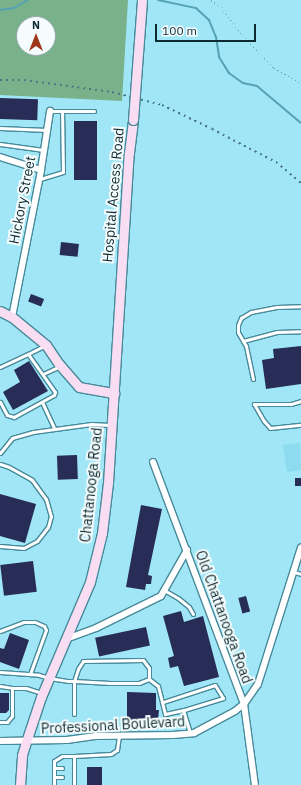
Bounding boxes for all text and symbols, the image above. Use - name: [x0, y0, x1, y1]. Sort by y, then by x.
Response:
- north arrow: [16, 16, 56, 56]
- scale bar: [157, 16, 258, 42]
- text: N: [32, 18, 40, 32]
- text: 100 m: [162, 23, 197, 38]
- street label: Hospital Access Road: [99, 127, 127, 263]
- street label: Hickory Street: [5, 155, 39, 245]
- street label: Chattanooga Road: [77, 427, 105, 543]
- street label: Old Chattanooga Road: [192, 548, 256, 686]
- street label: Professional Boulevard: [40, 713, 186, 737]

